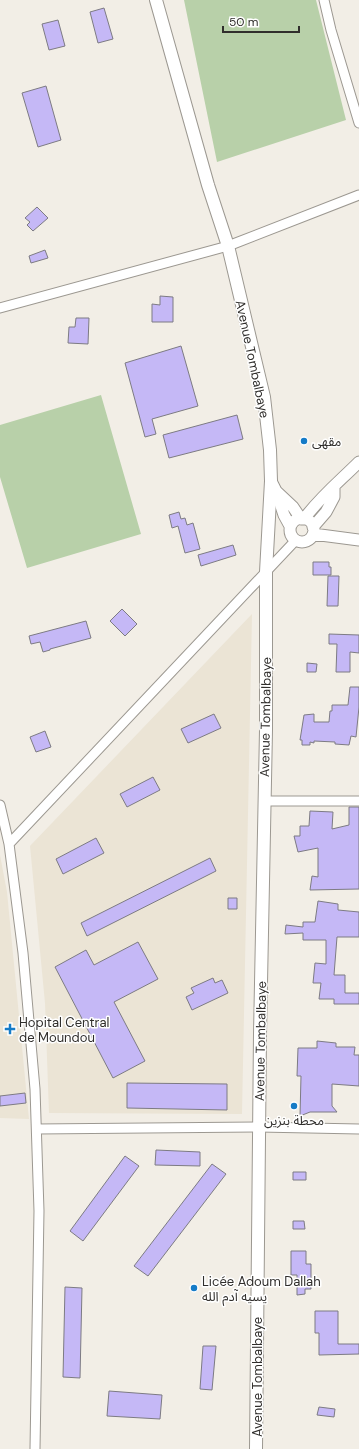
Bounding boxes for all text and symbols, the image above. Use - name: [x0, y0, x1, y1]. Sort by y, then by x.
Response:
- scale bar: [223, 8, 299, 34]
- text: 50 m: [229, 14, 258, 30]
- street label: Avenue Tombalbaye: [232, 299, 273, 420]
- place label: مقهى: [312, 433, 342, 450]
- marker: مقهى: [299, 436, 309, 446]
- street label: Avenue Tombalbaye: [256, 657, 275, 777]
- street label: Avenue Tombalbaye: [251, 981, 270, 1101]
- place label: Hopital Central de Moundou: [19, 1014, 109, 1046]
- marker: Hopital Central de Moundou: [4, 1023, 16, 1035]
- marker: محطة بنزين: [289, 1101, 299, 1111]
- place label: محطة بنزين: [264, 1112, 324, 1129]
- place label: Licée Adoum Dallah يسيه آدم الله: [202, 1273, 321, 1306]
- marker: Licée Adoum Dallah يسيه آدم الله: [189, 1283, 199, 1293]
- street label: Avenue Tombalbaye: [249, 1317, 266, 1437]

